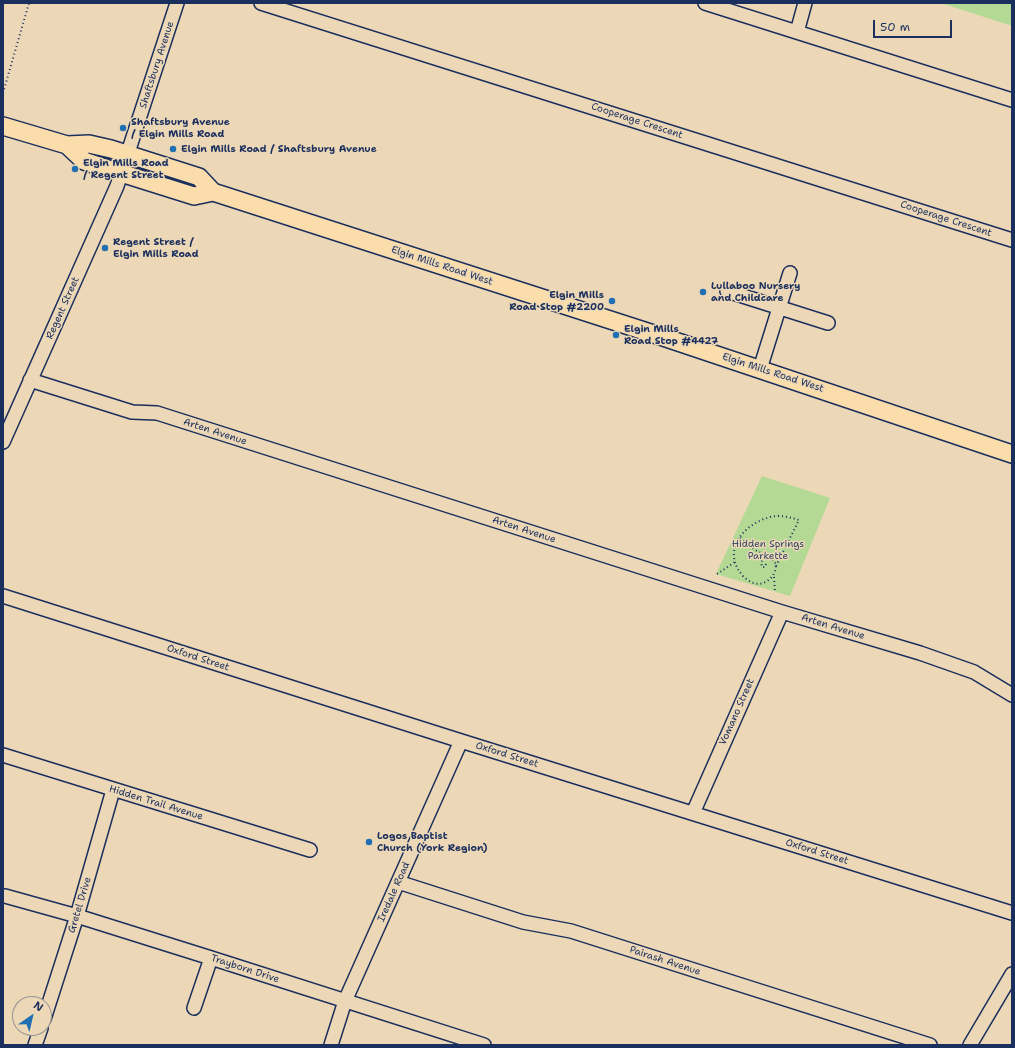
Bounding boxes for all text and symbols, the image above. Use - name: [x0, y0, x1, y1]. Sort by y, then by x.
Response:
- scale bar: [875, 12, 954, 38]
- text: 50 m: [880, 19, 910, 35]
- street label: Shaftsbury Avenue: [137, 20, 177, 110]
- street label: Cooperage Crescent: [590, 101, 684, 141]
- place label: Shaftsbury Avenue / Elgin Mills Road: [131, 116, 230, 140]
- marker: Shaftsbury Avenue / Elgin Mills Road: [118, 123, 128, 133]
- place label: Elgin Mills Road / Shaftsbury Avenue: [181, 143, 377, 155]
- marker: Elgin Mills Road / Shaftsbury Avenue: [168, 144, 178, 154]
- place label: Elgin Mills Road / Regent Street: [83, 157, 169, 180]
- marker: Elgin Mills Road / Regent Street: [70, 164, 80, 174]
- street label: Cooperage Crescent: [899, 199, 993, 239]
- place label: Regent Street / Elgin Mills Road: [113, 236, 199, 260]
- marker: Regent Street / Elgin Mills Road: [100, 243, 110, 253]
- street label: Elgin Mills Road West: [390, 244, 494, 288]
- street label: Regent Street: [44, 275, 82, 341]
- place label: Lullaboo Nursery and Childcare: [711, 280, 800, 304]
- marker: Lullaboo Nursery and Childcare: [698, 287, 708, 297]
- place label: Elgin Mills Road Stop #2200: [509, 289, 604, 312]
- marker: Elgin Mills Road Stop #2200: [607, 296, 617, 306]
- place label: Elgin Mills Road Stop #4427: [624, 323, 718, 346]
- marker: Elgin Mills Road Stop #4427: [611, 330, 621, 340]
- street label: Elgin Mills Road West: [721, 351, 825, 395]
- street label: Arten Avenue: [182, 416, 248, 448]
- street label: Arten Avenue: [491, 514, 557, 546]
- park label: Hidden Springs Parkette: [732, 538, 804, 562]
- street label: Arten Avenue: [800, 612, 866, 642]
- street label: Oxford Street: [165, 642, 231, 674]
- street label: Vomano Street: [717, 677, 757, 747]
- street label: Oxford Street: [474, 740, 540, 770]
- street label: Hidden Trail Avenue: [108, 783, 204, 823]
- place label: Logos Baptist Church (York Region): [377, 830, 487, 854]
- marker: Logos Baptist Church (York Region): [364, 837, 374, 847]
- street label: Oxford Street: [784, 837, 850, 867]
- street label: Iredale Road: [375, 860, 413, 924]
- street label: Gretel Drive: [66, 876, 94, 934]
- street label: Pairash Avenue: [628, 944, 702, 978]
- street label: Trayborn Drive: [209, 952, 281, 986]
- north arrow: [12, 996, 52, 1036]
- text: N: [31, 998, 46, 1015]

